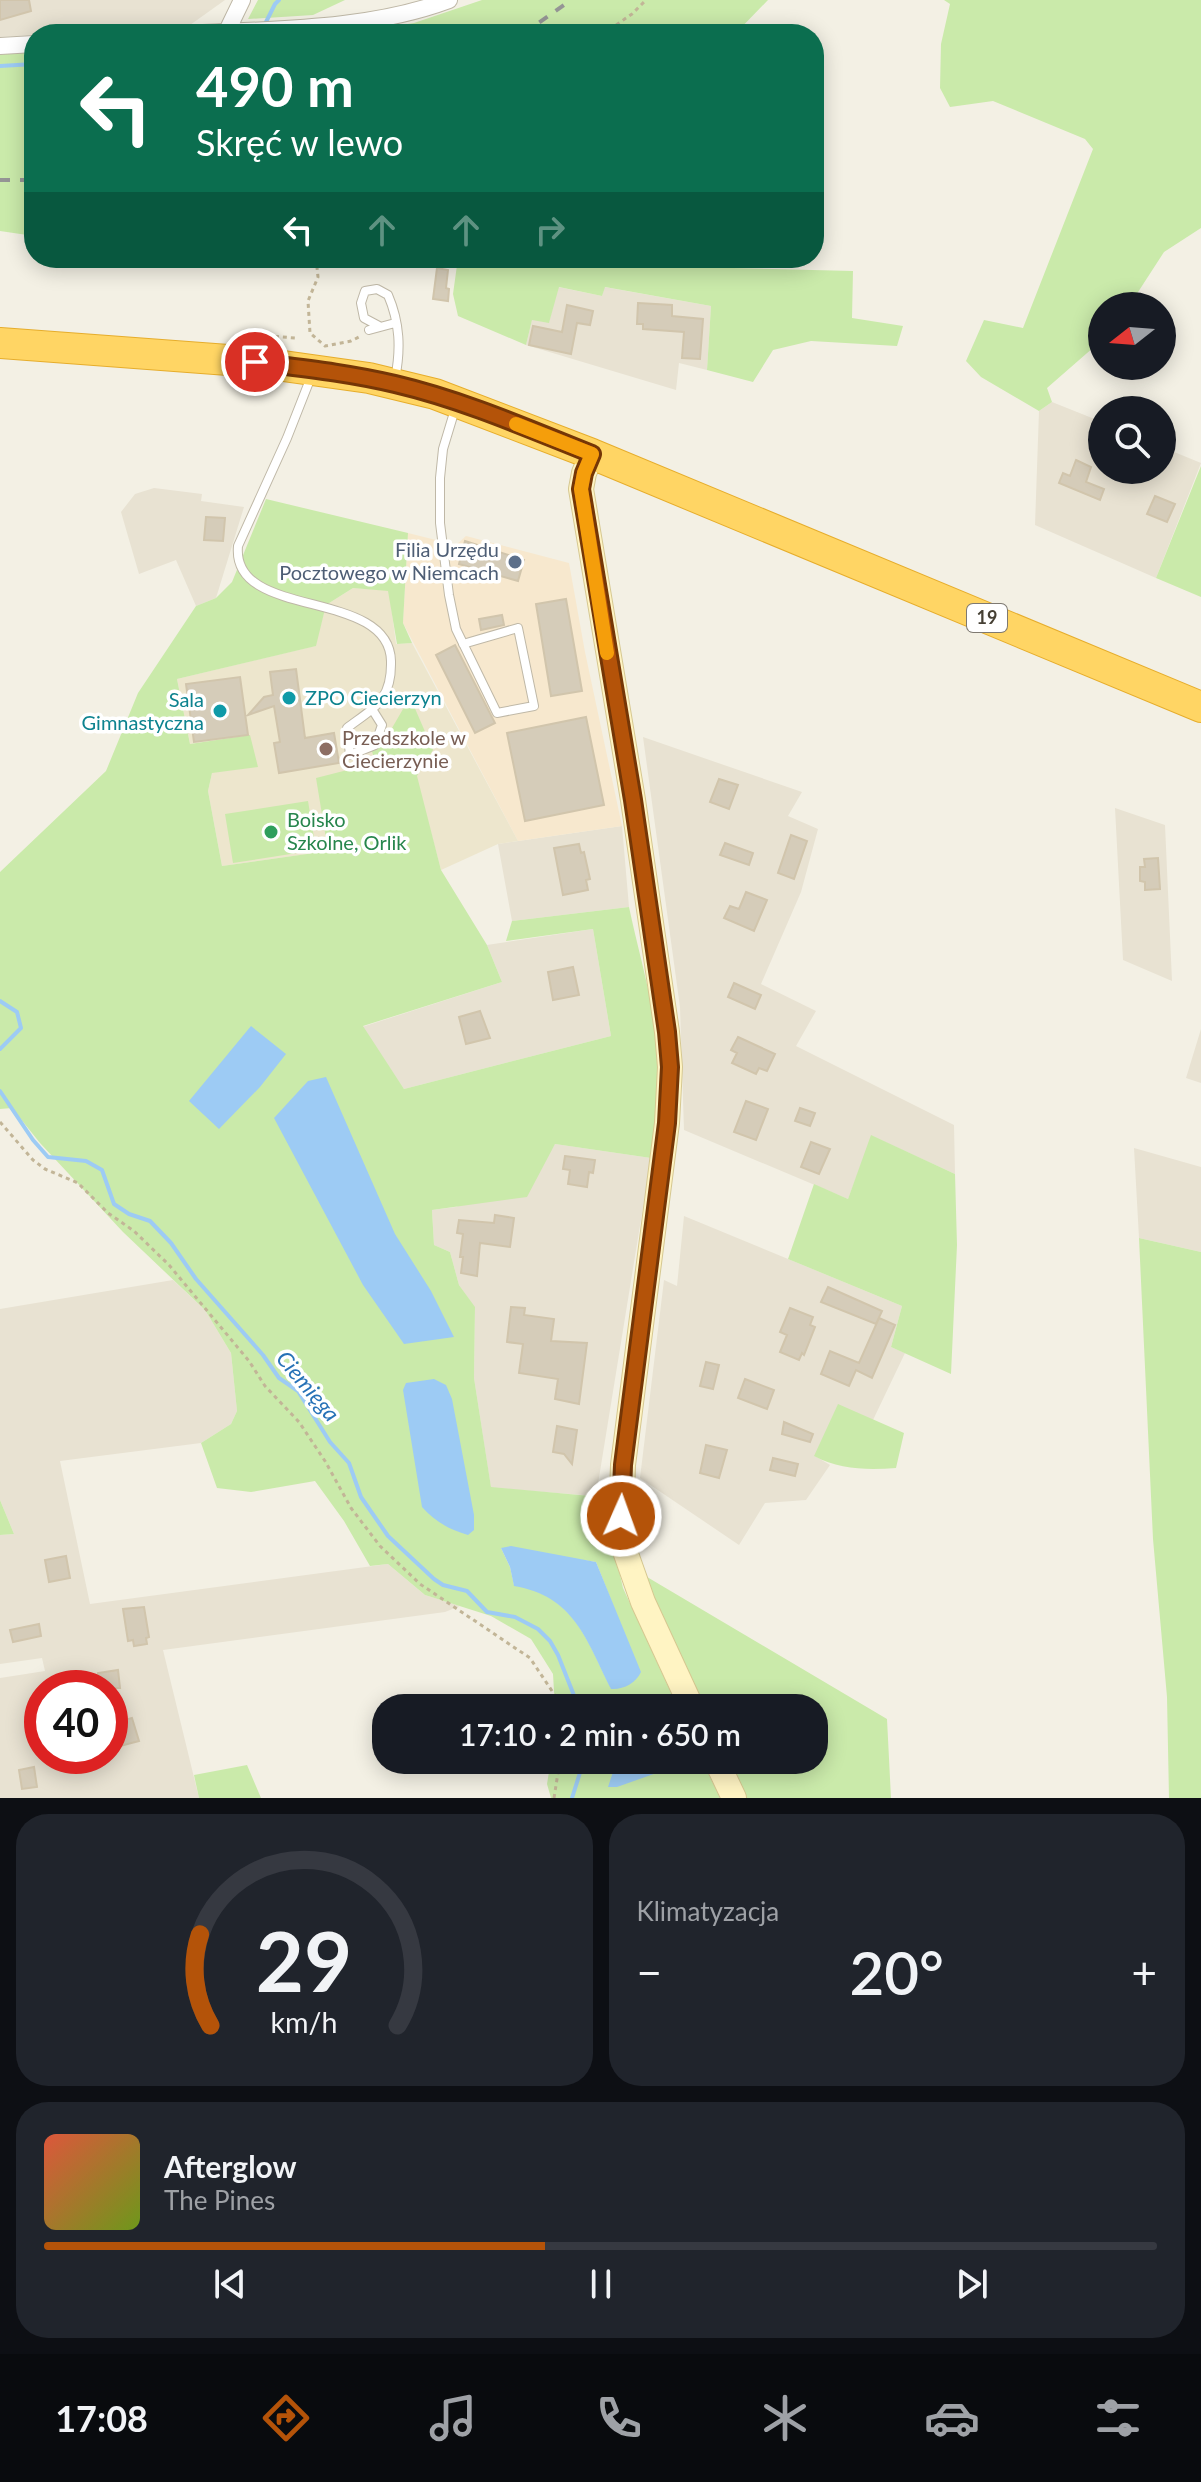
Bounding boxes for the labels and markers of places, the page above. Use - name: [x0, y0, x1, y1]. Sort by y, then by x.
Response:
- pin: [221, 328, 289, 396]
- place label: Filia Urzędu Pocztowego w Niemcach: [279, 537, 499, 584]
- marker: Filia Urzędu Pocztowego w Niemcach: [506, 553, 524, 571]
- place label: ZPO Ciecierzyn: [305, 685, 442, 709]
- place label: Sala Gimnastyczna: [82, 687, 204, 734]
- marker: ZPO Ciecierzyn: [280, 689, 298, 707]
- marker: Sala Gimnastyczna: [211, 702, 229, 720]
- place label: Przedszkole w Ciecierzynie: [342, 725, 466, 772]
- marker: Przedszkole w Ciecierzynie: [317, 740, 335, 758]
- place label: Boisko Szkolne, Orlik: [287, 807, 407, 854]
- marker: Boisko Szkolne, Orlik: [262, 823, 280, 841]

